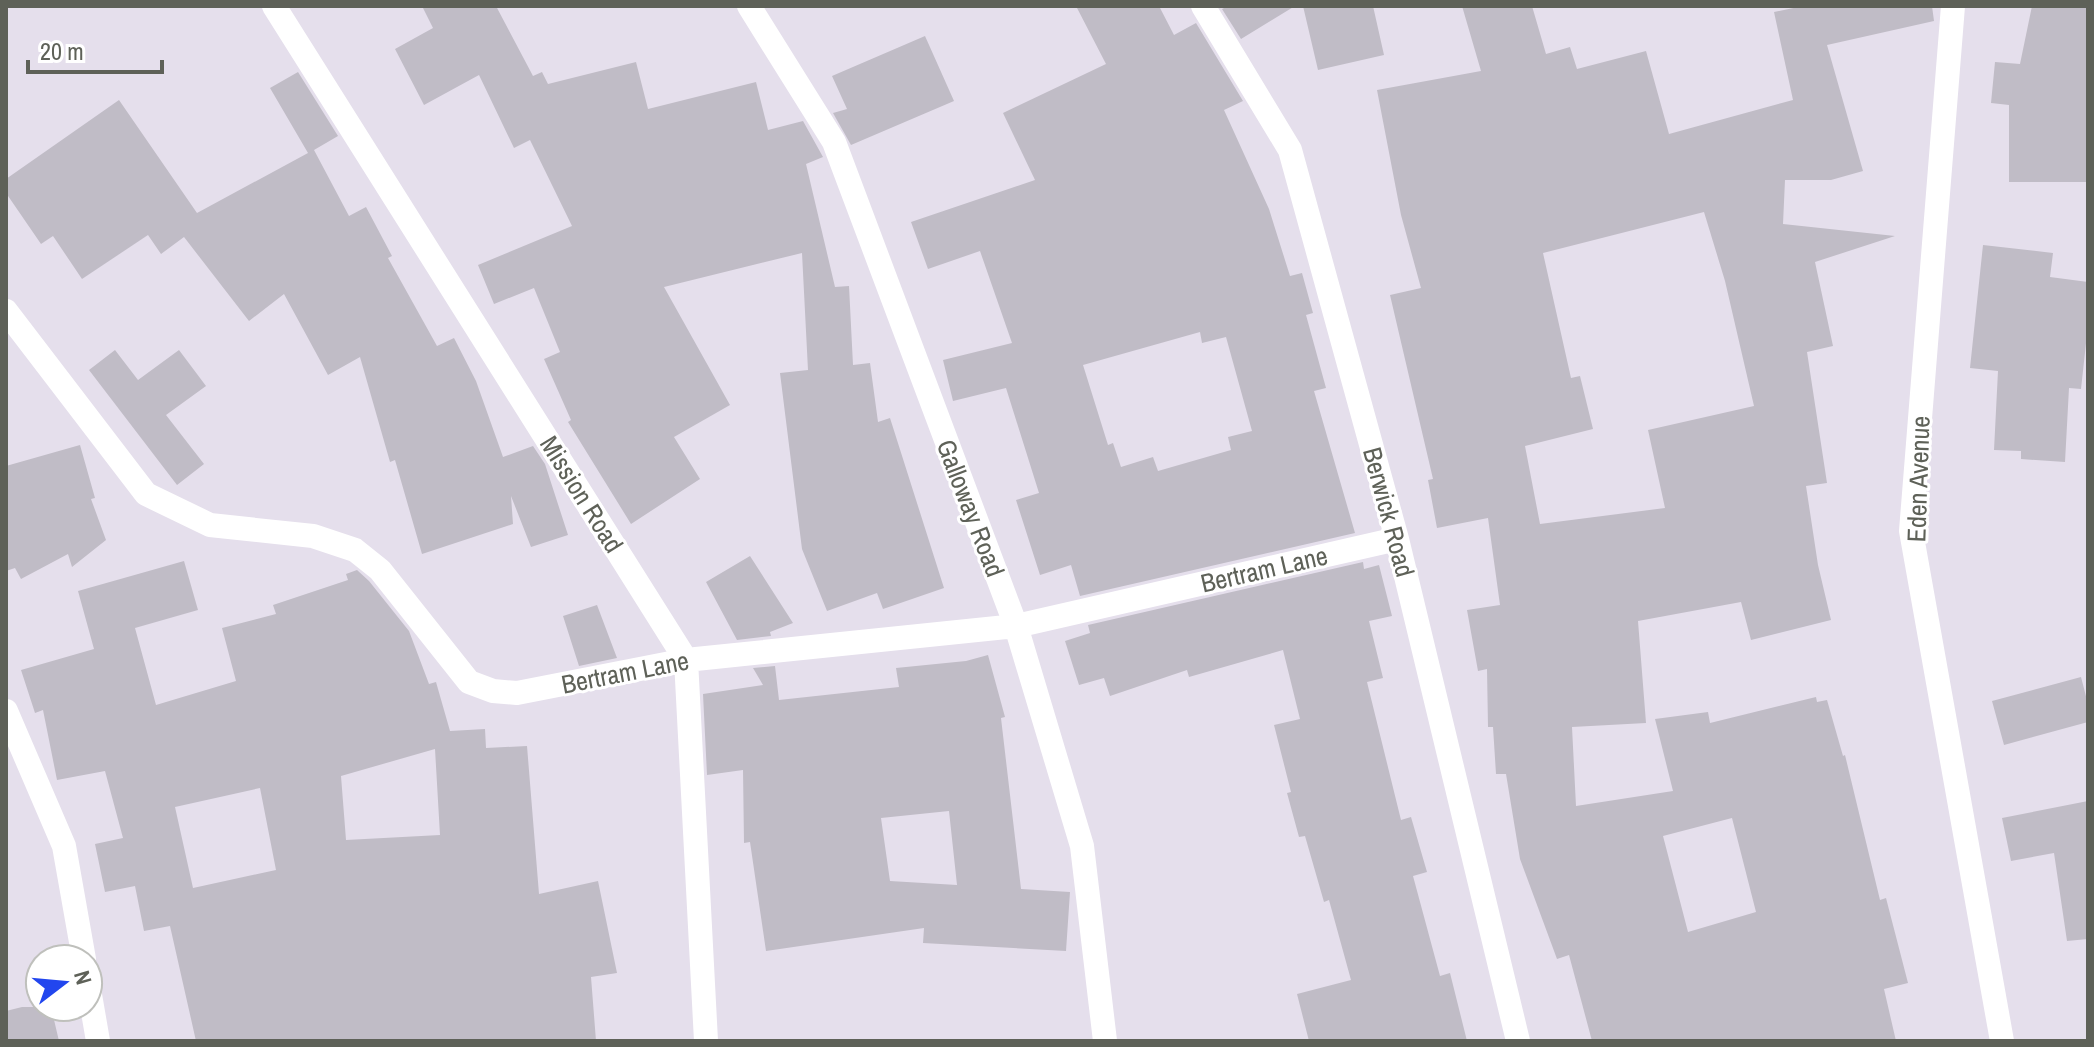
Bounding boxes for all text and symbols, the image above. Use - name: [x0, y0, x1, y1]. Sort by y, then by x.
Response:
- scale bar: [28, 24, 162, 74]
- text: 20 m: [40, 35, 84, 67]
- street label: Eden Avenue: [1898, 415, 1938, 543]
- street label: Mission Road: [532, 429, 632, 559]
- street label: Galloway Road: [929, 434, 1013, 582]
- street label: Berwick Road: [1355, 443, 1423, 581]
- street label: Bertram Lane: [1197, 537, 1331, 601]
- street label: Bertram Lane: [558, 642, 692, 702]
- north arrow: [24, 943, 104, 1023]
- text: N: [67, 967, 99, 988]

